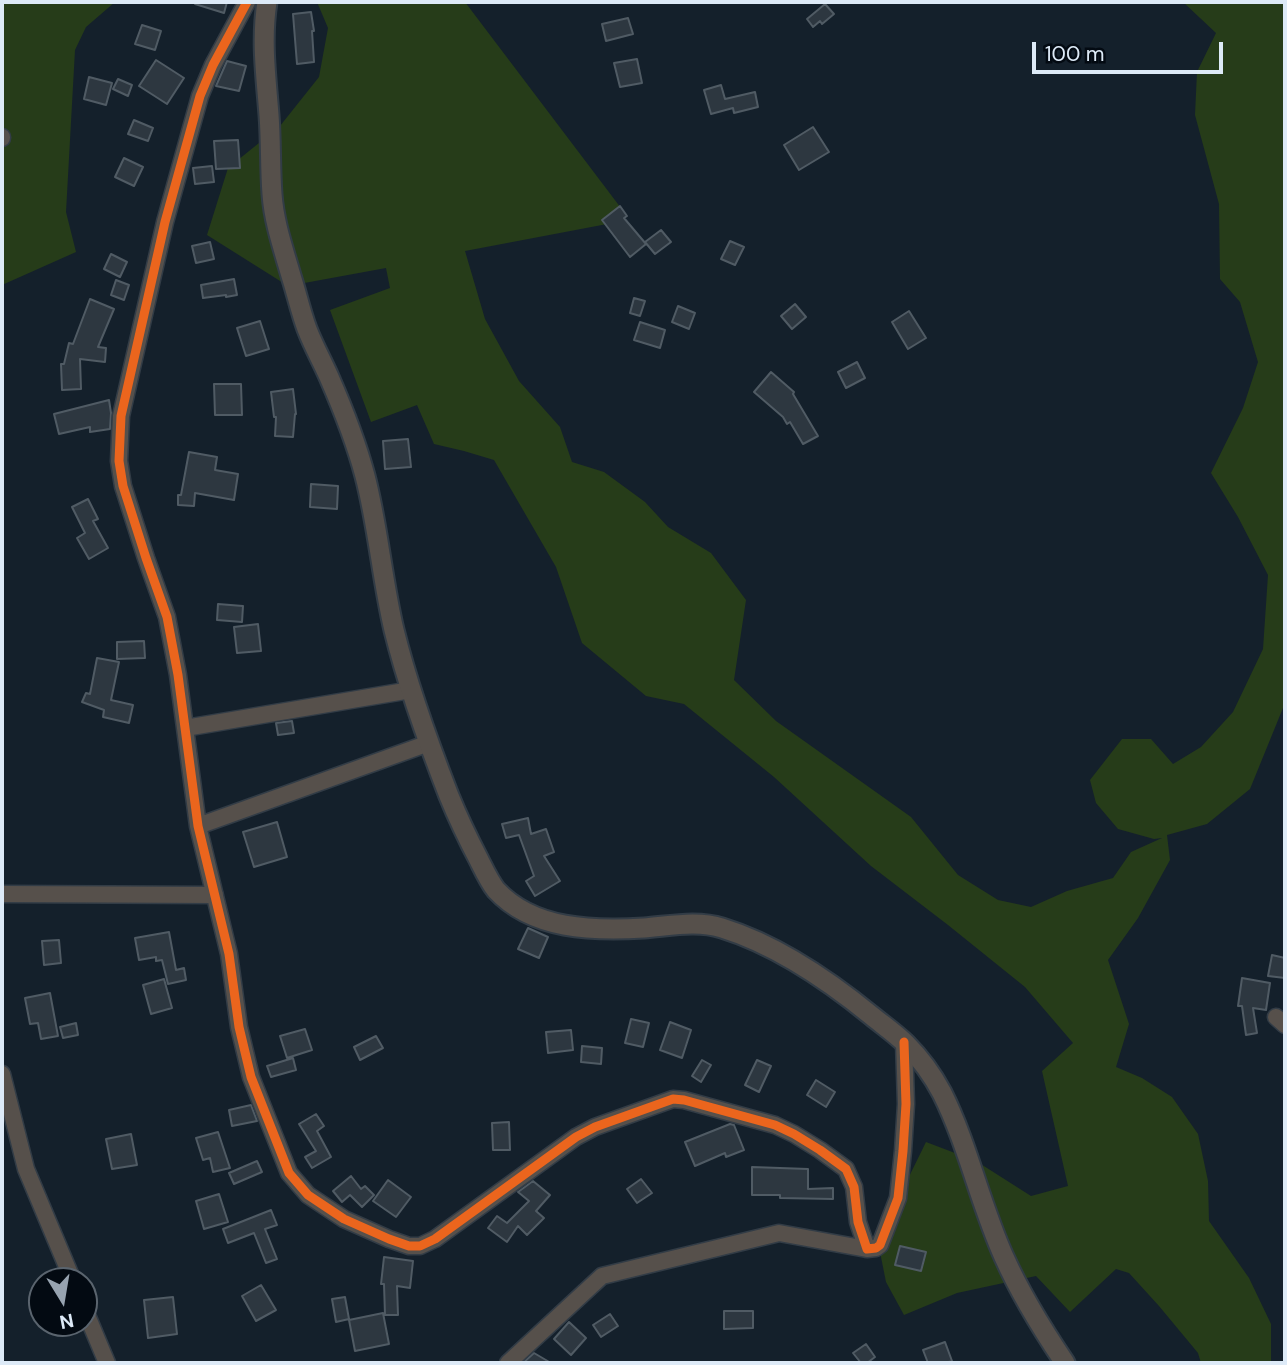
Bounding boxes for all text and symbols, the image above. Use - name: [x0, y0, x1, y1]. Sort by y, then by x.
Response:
- scale bar: [1035, 28, 1226, 72]
- text: 100 m: [1045, 40, 1105, 68]
- north arrow: [28, 1267, 98, 1337]
- text: N: [58, 1308, 76, 1335]

